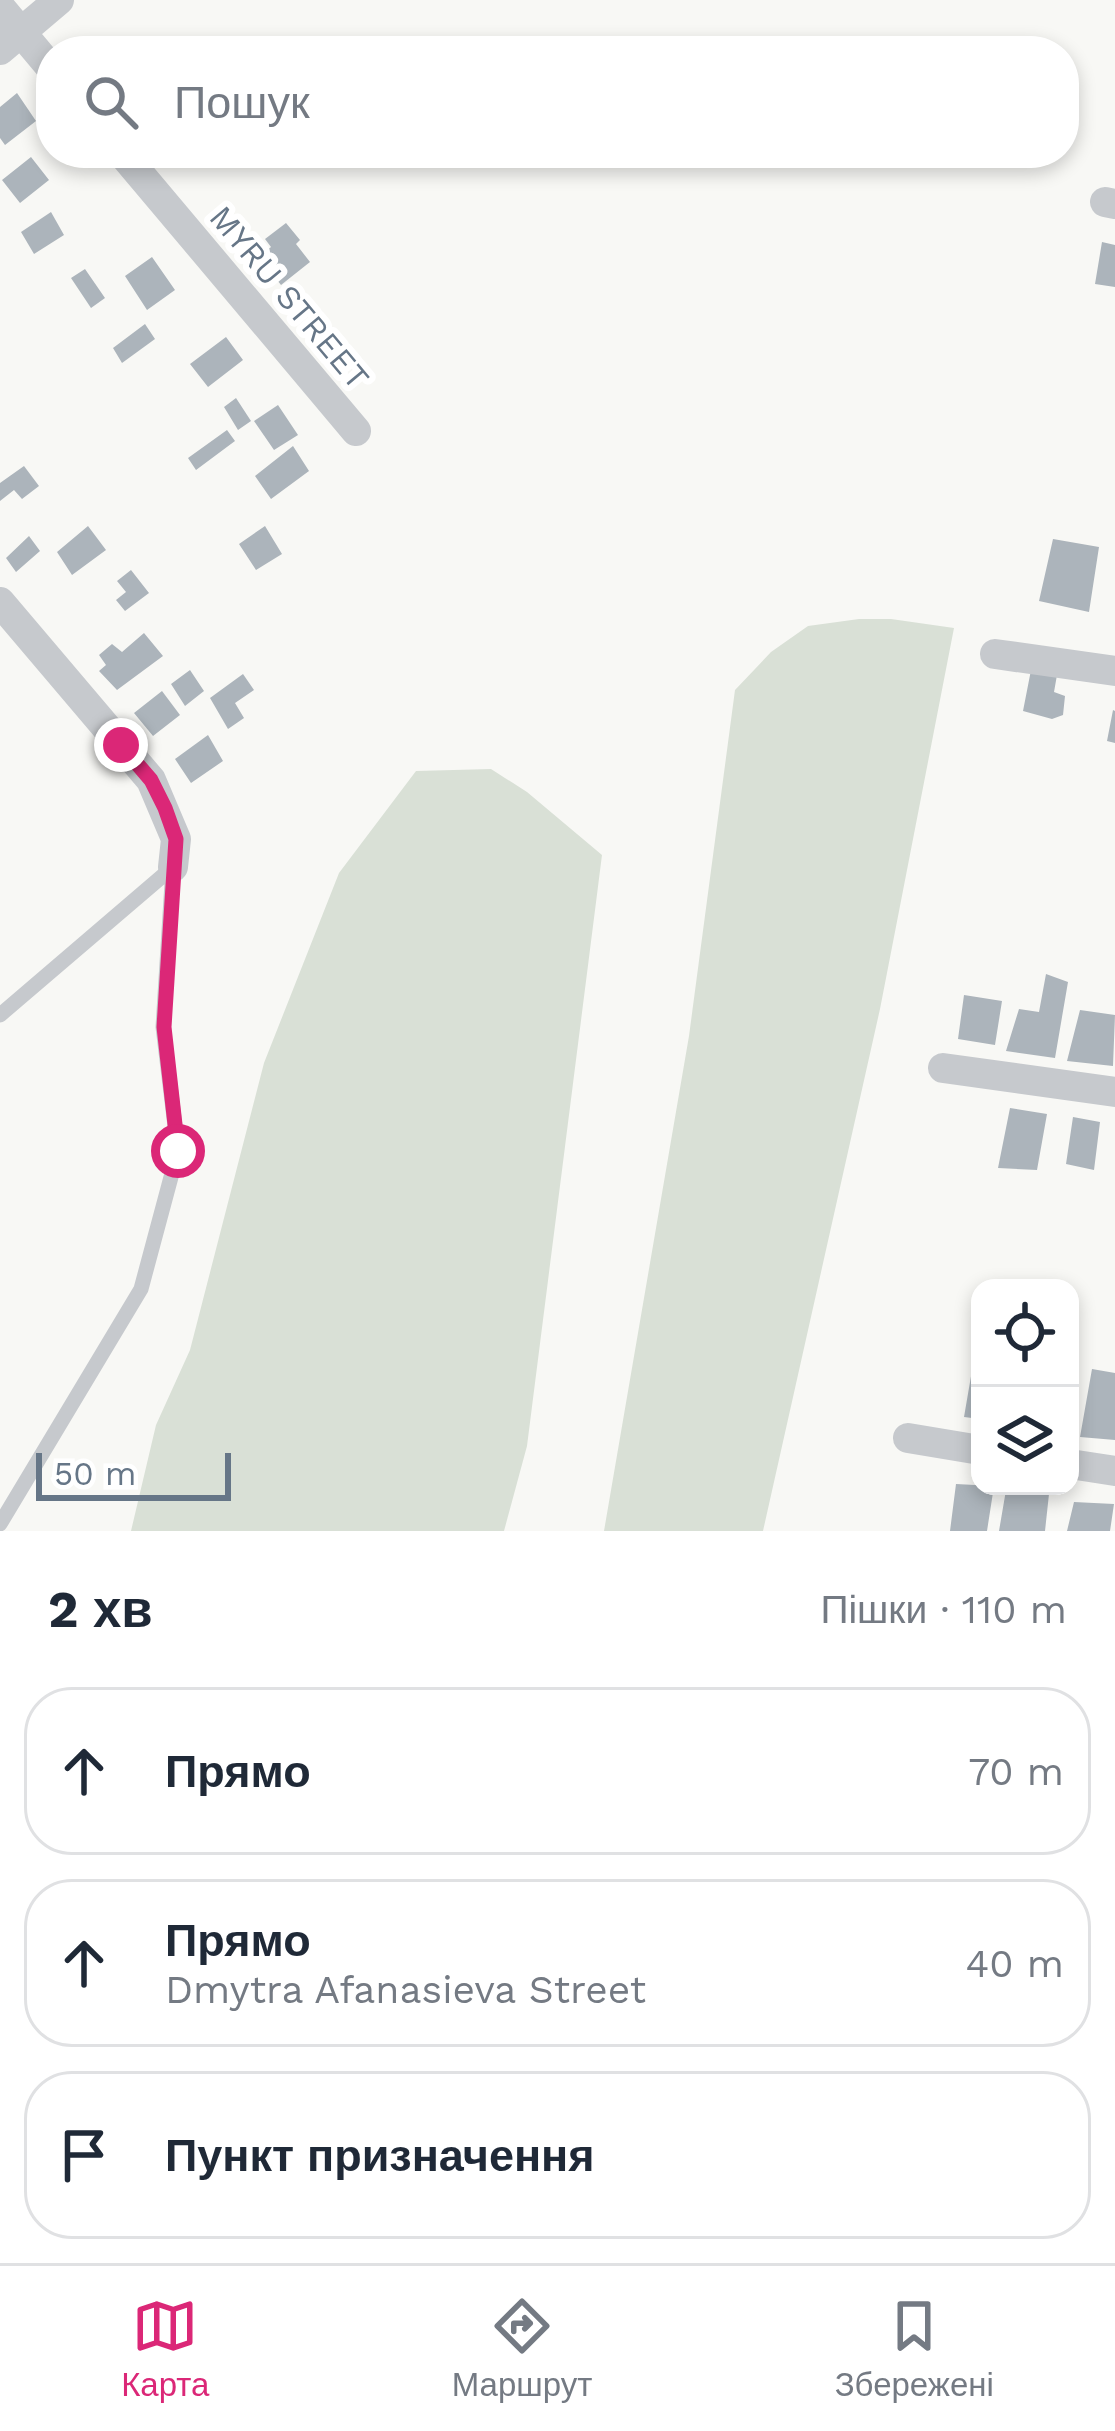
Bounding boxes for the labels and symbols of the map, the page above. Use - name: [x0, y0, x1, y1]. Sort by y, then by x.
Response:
- street label: MYRU STREET: [202, 198, 378, 397]
- route end: [94, 718, 148, 772]
- route start: [151, 1124, 205, 1178]
- scale bar: [36, 1447, 231, 1500]

